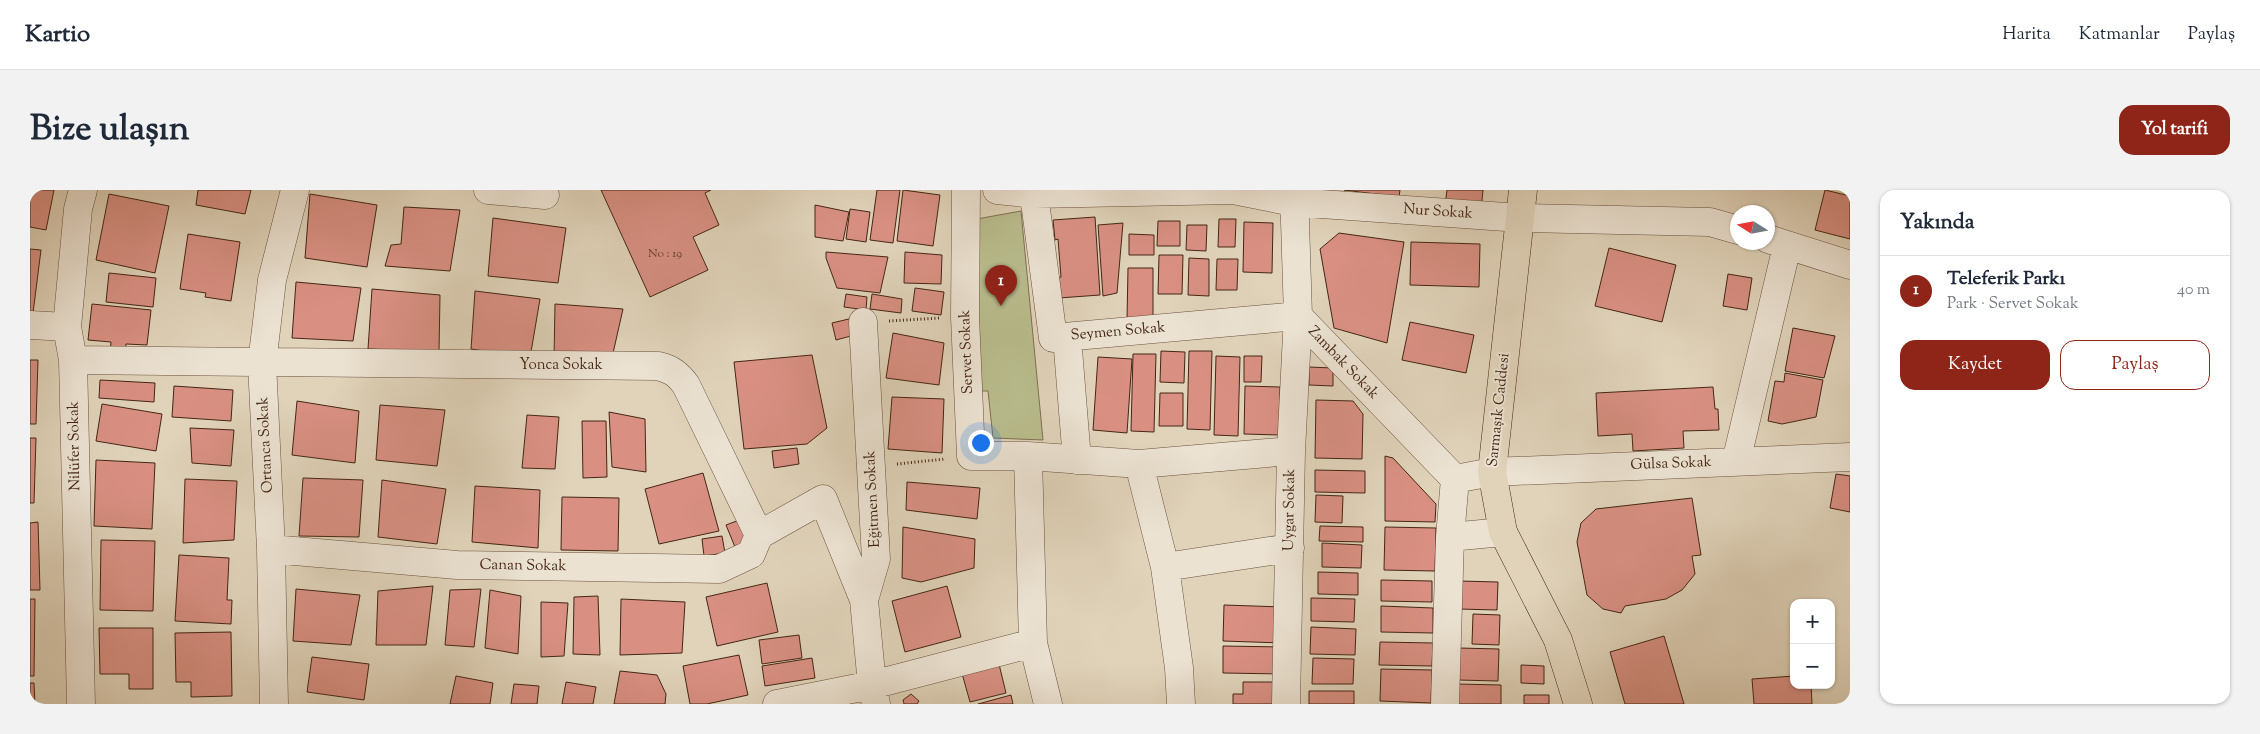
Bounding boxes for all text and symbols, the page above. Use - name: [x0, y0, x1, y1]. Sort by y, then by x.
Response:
- text: Kartio: [25, 18, 90, 52]
- text: Harita: [2002, 22, 2051, 48]
- text: Katmanlar: [2079, 22, 2160, 48]
- text: Paylaş: [2188, 22, 2235, 48]
- text: Bize ulaşın: [30, 105, 189, 156]
- button: Yol tarifi: [2119, 105, 2230, 155]
- street label: Nur Sokak: [1403, 199, 1473, 225]
- north arrow: [1730, 205, 1775, 250]
- text: Yakında: [1900, 208, 1974, 238]
- house number: No : 19: [648, 245, 682, 263]
- pin: 1: [985, 265, 1017, 306]
- text: Teleferik Parkı: [1947, 266, 2065, 293]
- text: 1: [1913, 279, 1919, 302]
- text: 40 m: [2177, 279, 2210, 302]
- text: Park · Servet Sokak: [1947, 293, 2079, 316]
- street label: Servet Sokak: [955, 309, 979, 395]
- street label: Seymen Sokak: [1070, 317, 1166, 347]
- street label: Zambak Sokak: [1303, 322, 1383, 404]
- button: Kaydet: [1900, 340, 2050, 390]
- button: Paylaş: [2060, 340, 2210, 390]
- street label: Sarmaşık Caddesi: [1483, 352, 1515, 468]
- street label: Yonca Sokak: [519, 355, 603, 376]
- street label: Ortanca Sokak: [253, 396, 279, 494]
- street label: Nilüfer Sokak: [64, 401, 86, 491]
- your location: [968, 430, 994, 456]
- street label: Eğitmen Sokak: [860, 450, 886, 548]
- street label: Gülsa Sokak: [1630, 452, 1712, 476]
- street label: Uygar Sokak: [1279, 469, 1301, 551]
- street label: Canan Sokak: [479, 555, 567, 577]
- map controls: [1790, 599, 1835, 689]
- button: +: [1790, 599, 1835, 644]
- button: −: [1790, 644, 1835, 689]

